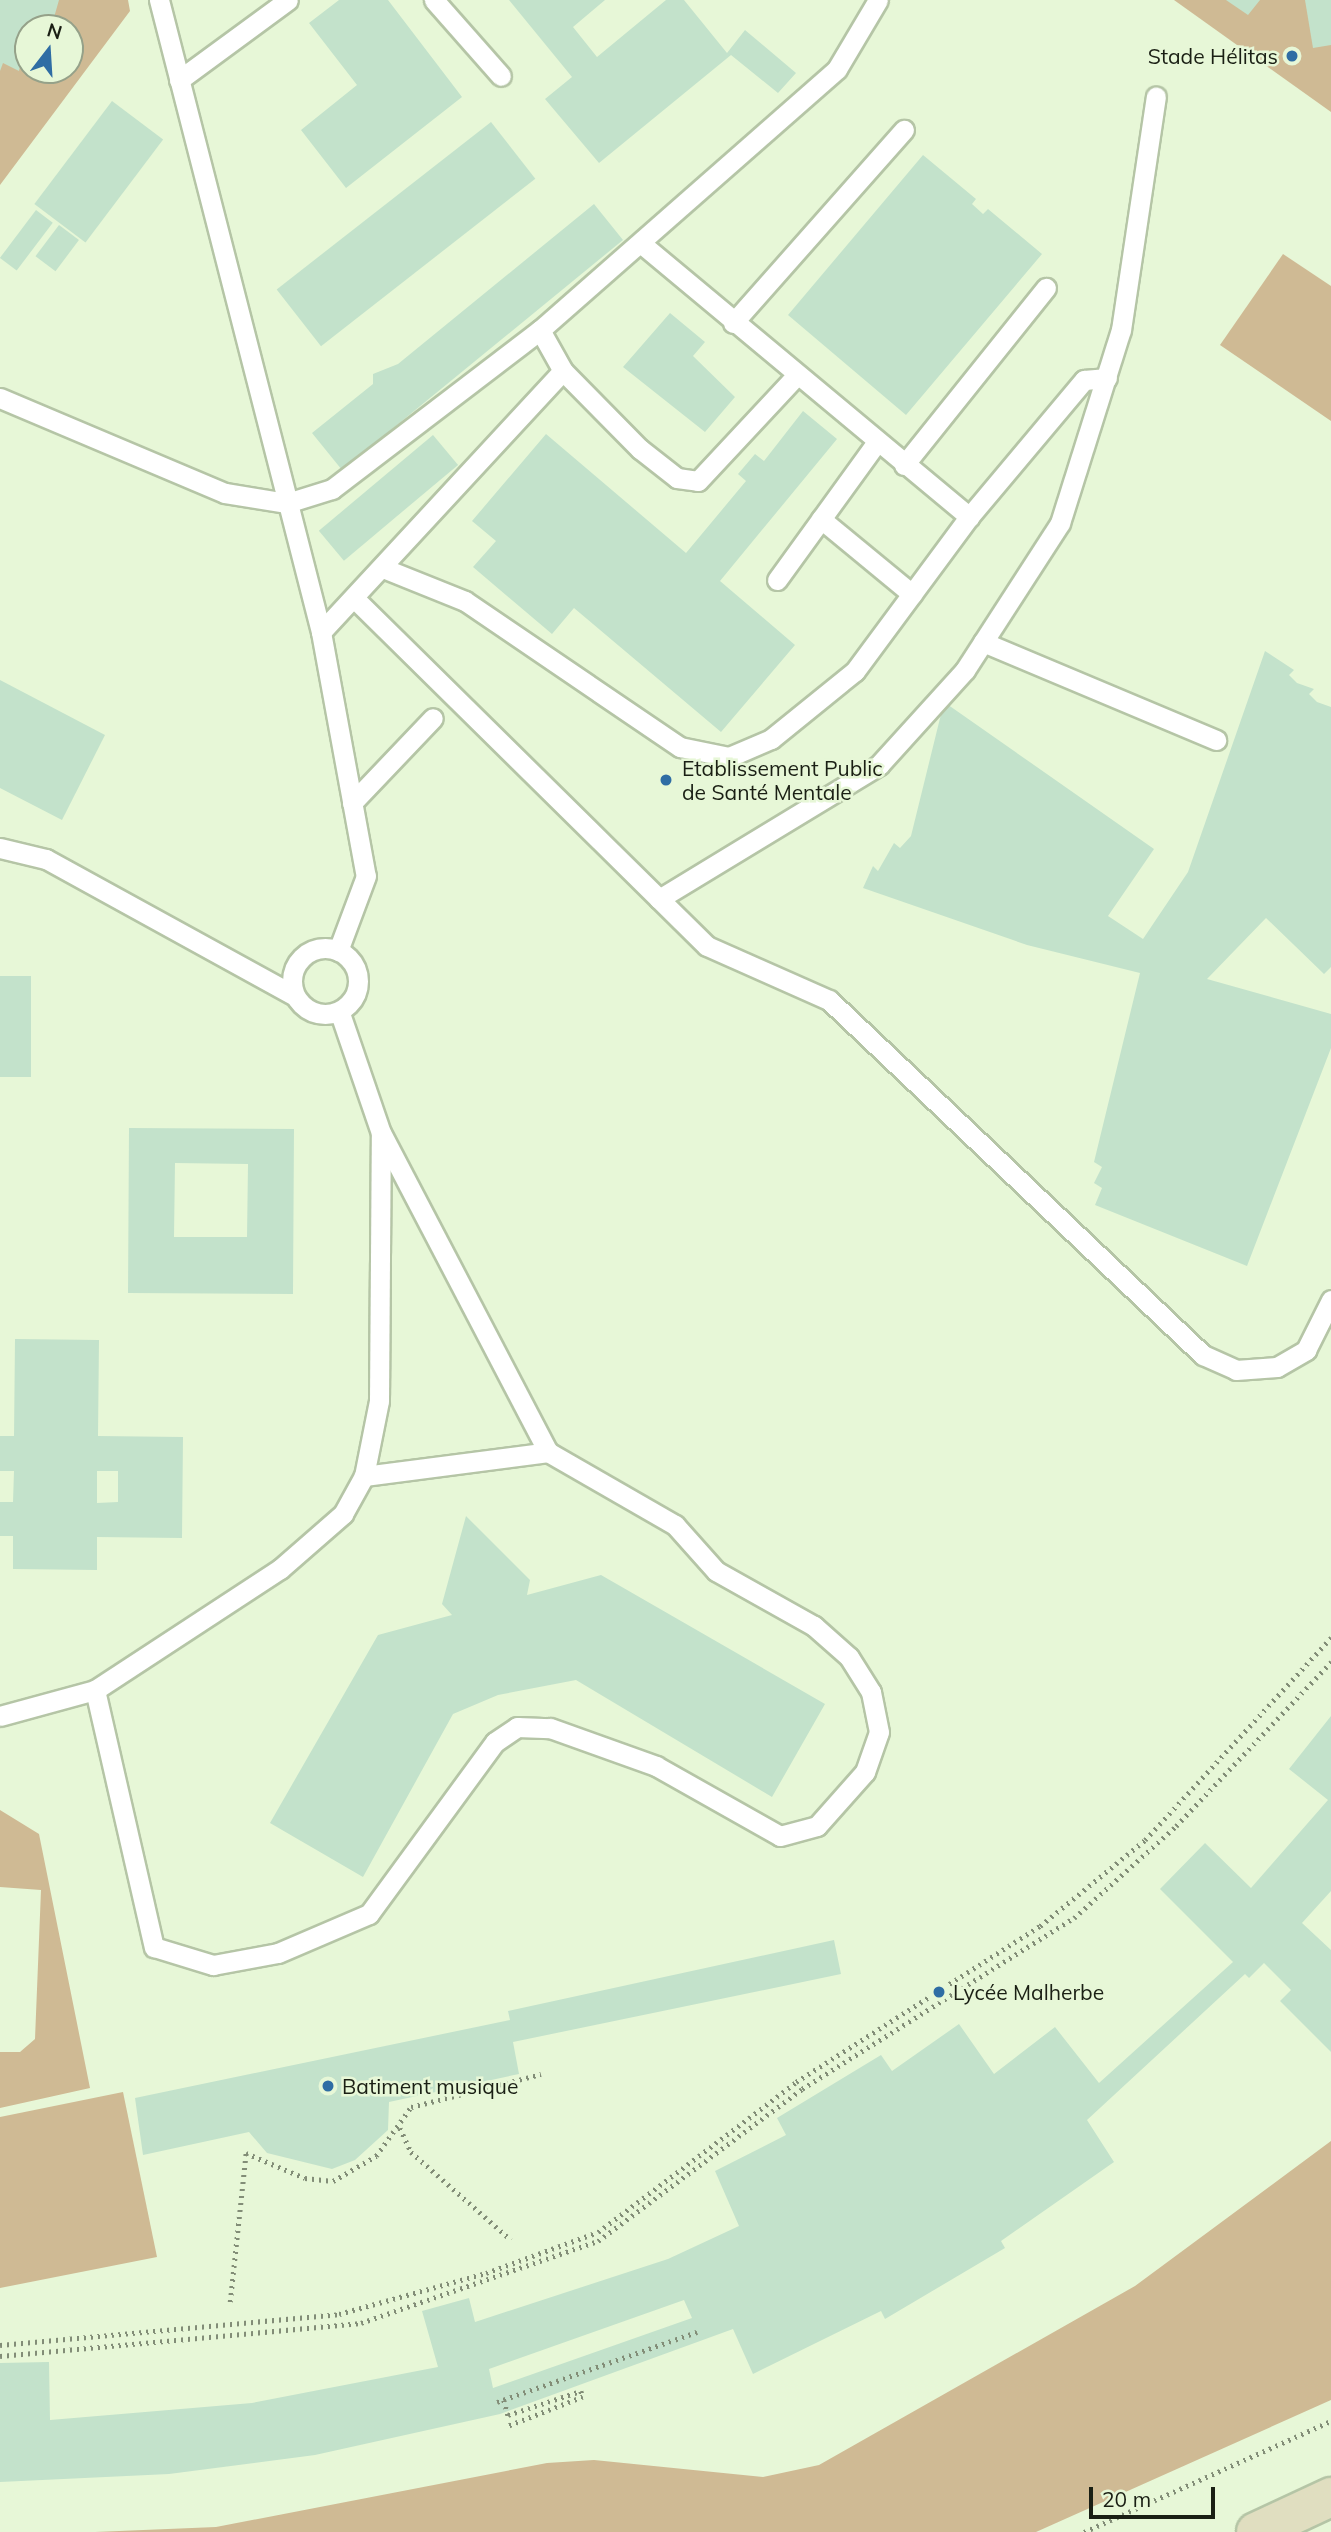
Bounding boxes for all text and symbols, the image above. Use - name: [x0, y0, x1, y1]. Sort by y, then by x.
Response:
- north arrow: [14, 14, 84, 84]
- text: N: [44, 17, 65, 44]
- place label: Stade Hélitas: [1148, 43, 1278, 69]
- marker: Stade Hélitas: [1284, 48, 1300, 64]
- place label: Etablissement Public de Santé Mentale: [682, 755, 883, 805]
- marker: Etablissement Public de Santé Mentale: [656, 770, 676, 790]
- place label: Lycée Malherbe: [953, 1979, 1104, 2005]
- marker: Lycée Malherbe: [931, 1984, 947, 2000]
- place label: Batiment musique: [342, 2073, 518, 2099]
- marker: Batiment musique: [320, 2078, 336, 2094]
- scale bar: [1093, 2472, 1219, 2516]
- text: 20 m: [1102, 2486, 1151, 2512]

